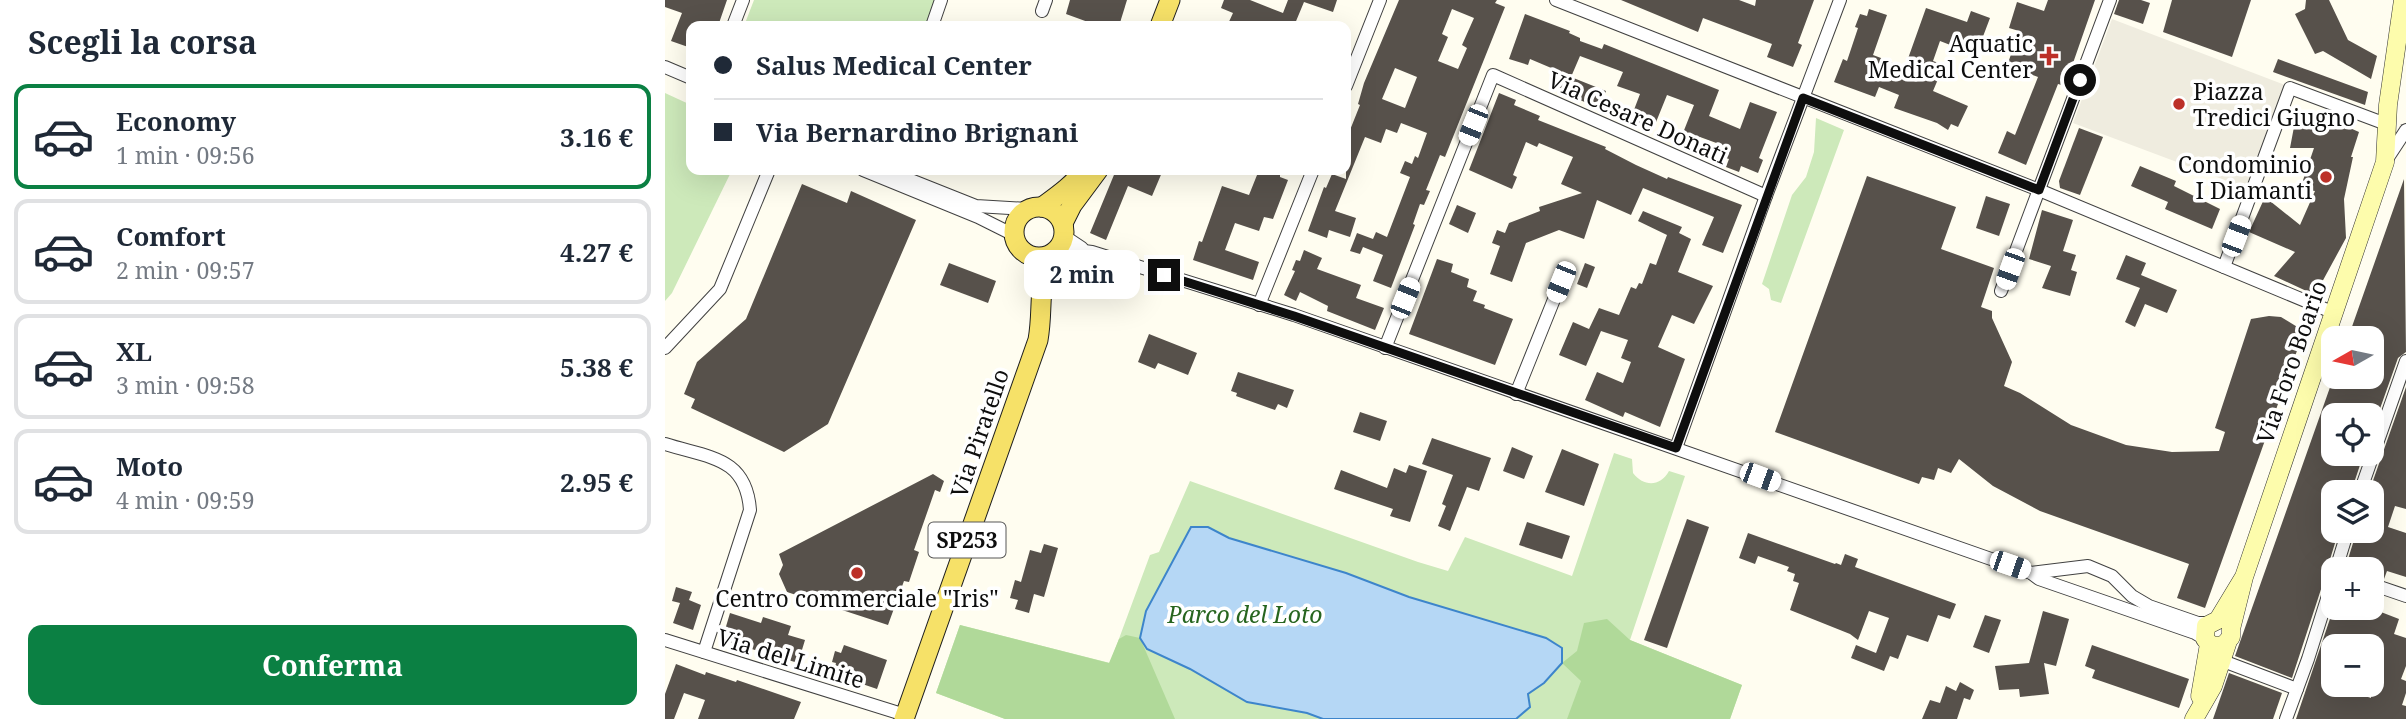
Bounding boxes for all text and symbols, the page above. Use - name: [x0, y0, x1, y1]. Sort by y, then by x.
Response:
- text: Scegli la corsa: [28, 20, 257, 63]
- place label: Aquatic Medical Center: [1868, 27, 2033, 85]
- marker: Aquatic Medical Center: [2039, 46, 2059, 66]
- text: Salus Medical Center: [756, 47, 1032, 83]
- street label: Via Cesare Donati: [1543, 63, 1734, 171]
- route start: [2064, 64, 2096, 96]
- place label: Piazza Tredici Giugno: [2193, 75, 2355, 133]
- marker: Piazza Tredici Giugno: [2171, 96, 2187, 112]
- car: [1456, 102, 1491, 148]
- text: Economy: [116, 103, 236, 139]
- icon: car: [32, 105, 95, 168]
- text: Via Bernardino Brignani: [756, 114, 1078, 150]
- text: 3.16 €: [560, 119, 633, 155]
- text: 1 min · 09:56: [116, 139, 254, 171]
- place label: Condominio I Diamanti: [2178, 148, 2313, 206]
- marker: Condominio I Diamanti: [2318, 169, 2334, 185]
- car: [2219, 213, 2254, 259]
- text: Comfort: [116, 218, 226, 254]
- icon: car: [32, 220, 95, 283]
- text: 4.27 €: [560, 234, 633, 270]
- car: [1993, 246, 2028, 292]
- callout: 2 min: [1024, 250, 1140, 300]
- text: 2 min · 09:57: [116, 254, 254, 286]
- text: 2 min: [1049, 258, 1115, 290]
- route end: [1148, 259, 1180, 291]
- car: [1544, 259, 1579, 305]
- car: [1388, 275, 1423, 321]
- street label: Via Foro Boario: [2248, 276, 2334, 448]
- north arrow: [2321, 326, 2383, 388]
- map controls: [2321, 326, 2384, 697]
- text: XL: [116, 333, 152, 369]
- icon: car: [32, 335, 95, 398]
- text: 5.38 €: [560, 349, 633, 385]
- street label: Via Piratello: [942, 364, 1016, 502]
- text: 3 min · 09:58: [116, 369, 254, 401]
- button: locate: [2321, 403, 2384, 466]
- text: Moto: [116, 448, 183, 484]
- icon: car: [32, 450, 95, 513]
- car: [1737, 460, 1784, 494]
- text: 2.95 €: [560, 464, 633, 500]
- button: layers: [2321, 480, 2384, 543]
- text: 4 min · 09:59: [116, 484, 254, 516]
- road number: SP253: [929, 522, 1005, 558]
- car: [1987, 548, 2034, 582]
- button: +: [2321, 557, 2384, 620]
- marker: Centro commerciale "Iris": [849, 565, 865, 581]
- place label: Centro commerciale "Iris": [715, 582, 999, 614]
- park label: Parco del Loto: [1166, 598, 1323, 630]
- street label: Via del Limite: [713, 620, 869, 696]
- button: Conferma: [28, 625, 637, 705]
- button: −: [2321, 634, 2384, 697]

